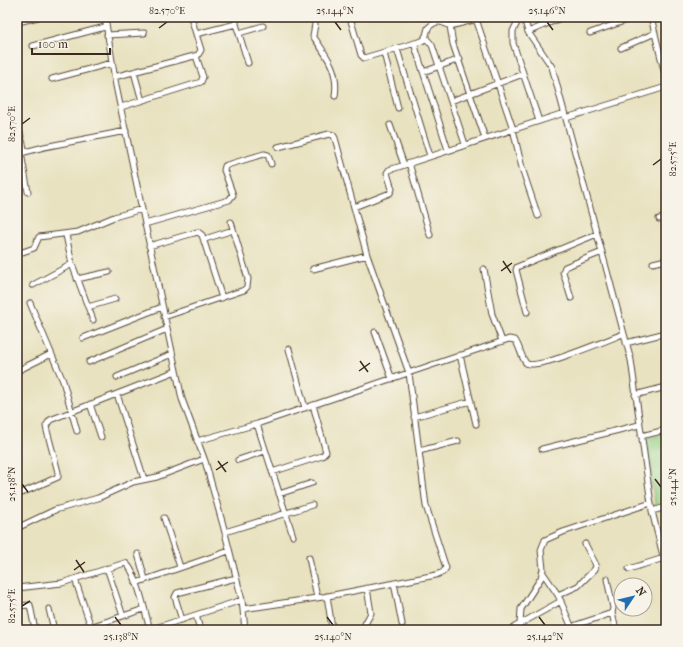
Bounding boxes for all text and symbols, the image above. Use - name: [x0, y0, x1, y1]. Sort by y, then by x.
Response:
- text: 82.570°E: [149, 5, 185, 17]
- text: 25.144°N: [316, 5, 354, 17]
- text: 25.146°N: [528, 5, 566, 17]
- scale bar: [32, 30, 110, 56]
- text: 100 m: [38, 37, 68, 51]
- text: 82.570°E: [6, 106, 18, 142]
- text: 82.575°E: [667, 142, 679, 176]
- text: 25.138°N: [6, 466, 18, 502]
- text: 25.144°N: [667, 468, 679, 506]
- north arrow: [613, 577, 653, 617]
- text: N: [633, 584, 649, 599]
- text: 82.575°E: [6, 589, 18, 623]
- text: 25.138°N: [103, 631, 139, 643]
- text: 25.140°N: [314, 631, 352, 643]
- text: 25.142°N: [526, 631, 564, 643]

